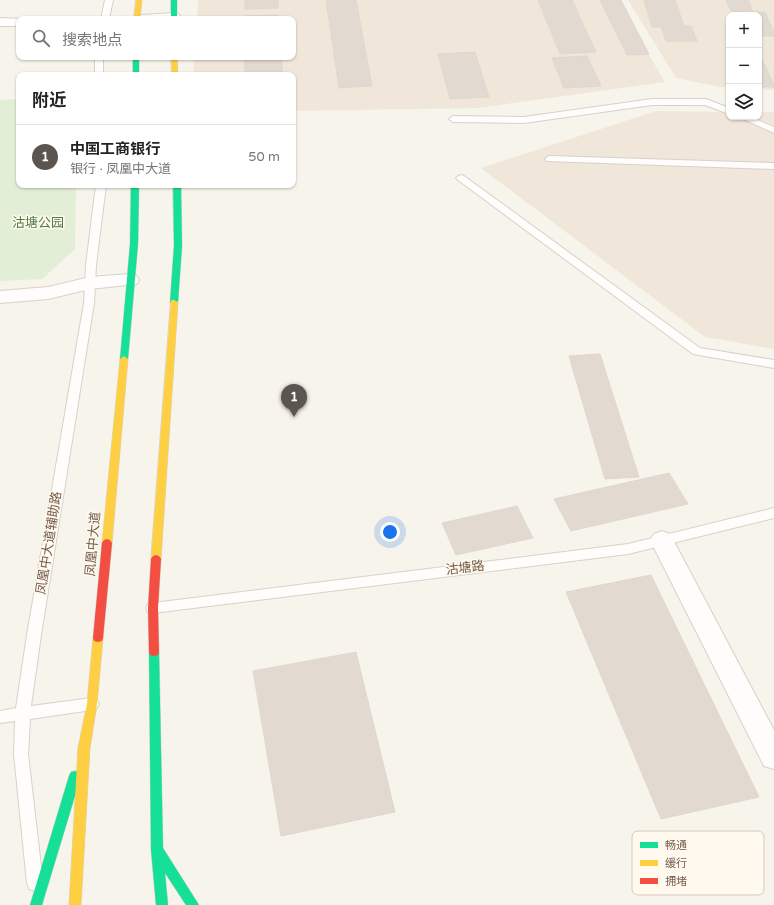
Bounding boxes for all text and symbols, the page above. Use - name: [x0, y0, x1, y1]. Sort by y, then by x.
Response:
- map controls: [726, 12, 762, 120]
- button: +: [726, 12, 762, 48]
- search box: [16, 16, 296, 60]
- icon: search: [30, 27, 52, 49]
- text: 搜索地点: [62, 31, 122, 49]
- button: −: [726, 48, 762, 84]
- button: layers: [726, 84, 762, 120]
- text: 附近: [32, 90, 66, 111]
- text: 中国工商银行: [70, 140, 160, 158]
- text: 1: [41, 149, 49, 165]
- text: 50 m: [248, 149, 280, 165]
- text: 银行 · 凤凰中大道: [70, 161, 171, 177]
- park label: 沽塘公园: [12, 215, 64, 231]
- pin: 1: [281, 384, 307, 417]
- street label: 凤凰中大道辅助路: [33, 490, 65, 596]
- street label: 凤凰中大道: [82, 511, 104, 577]
- your location: [380, 522, 400, 542]
- street label: 沽塘路: [445, 558, 485, 578]
- legend: [632, 831, 764, 895]
- text: 畅通: [665, 839, 687, 852]
- text: 缓行: [665, 857, 687, 870]
- text: 拥堵: [665, 875, 687, 888]

